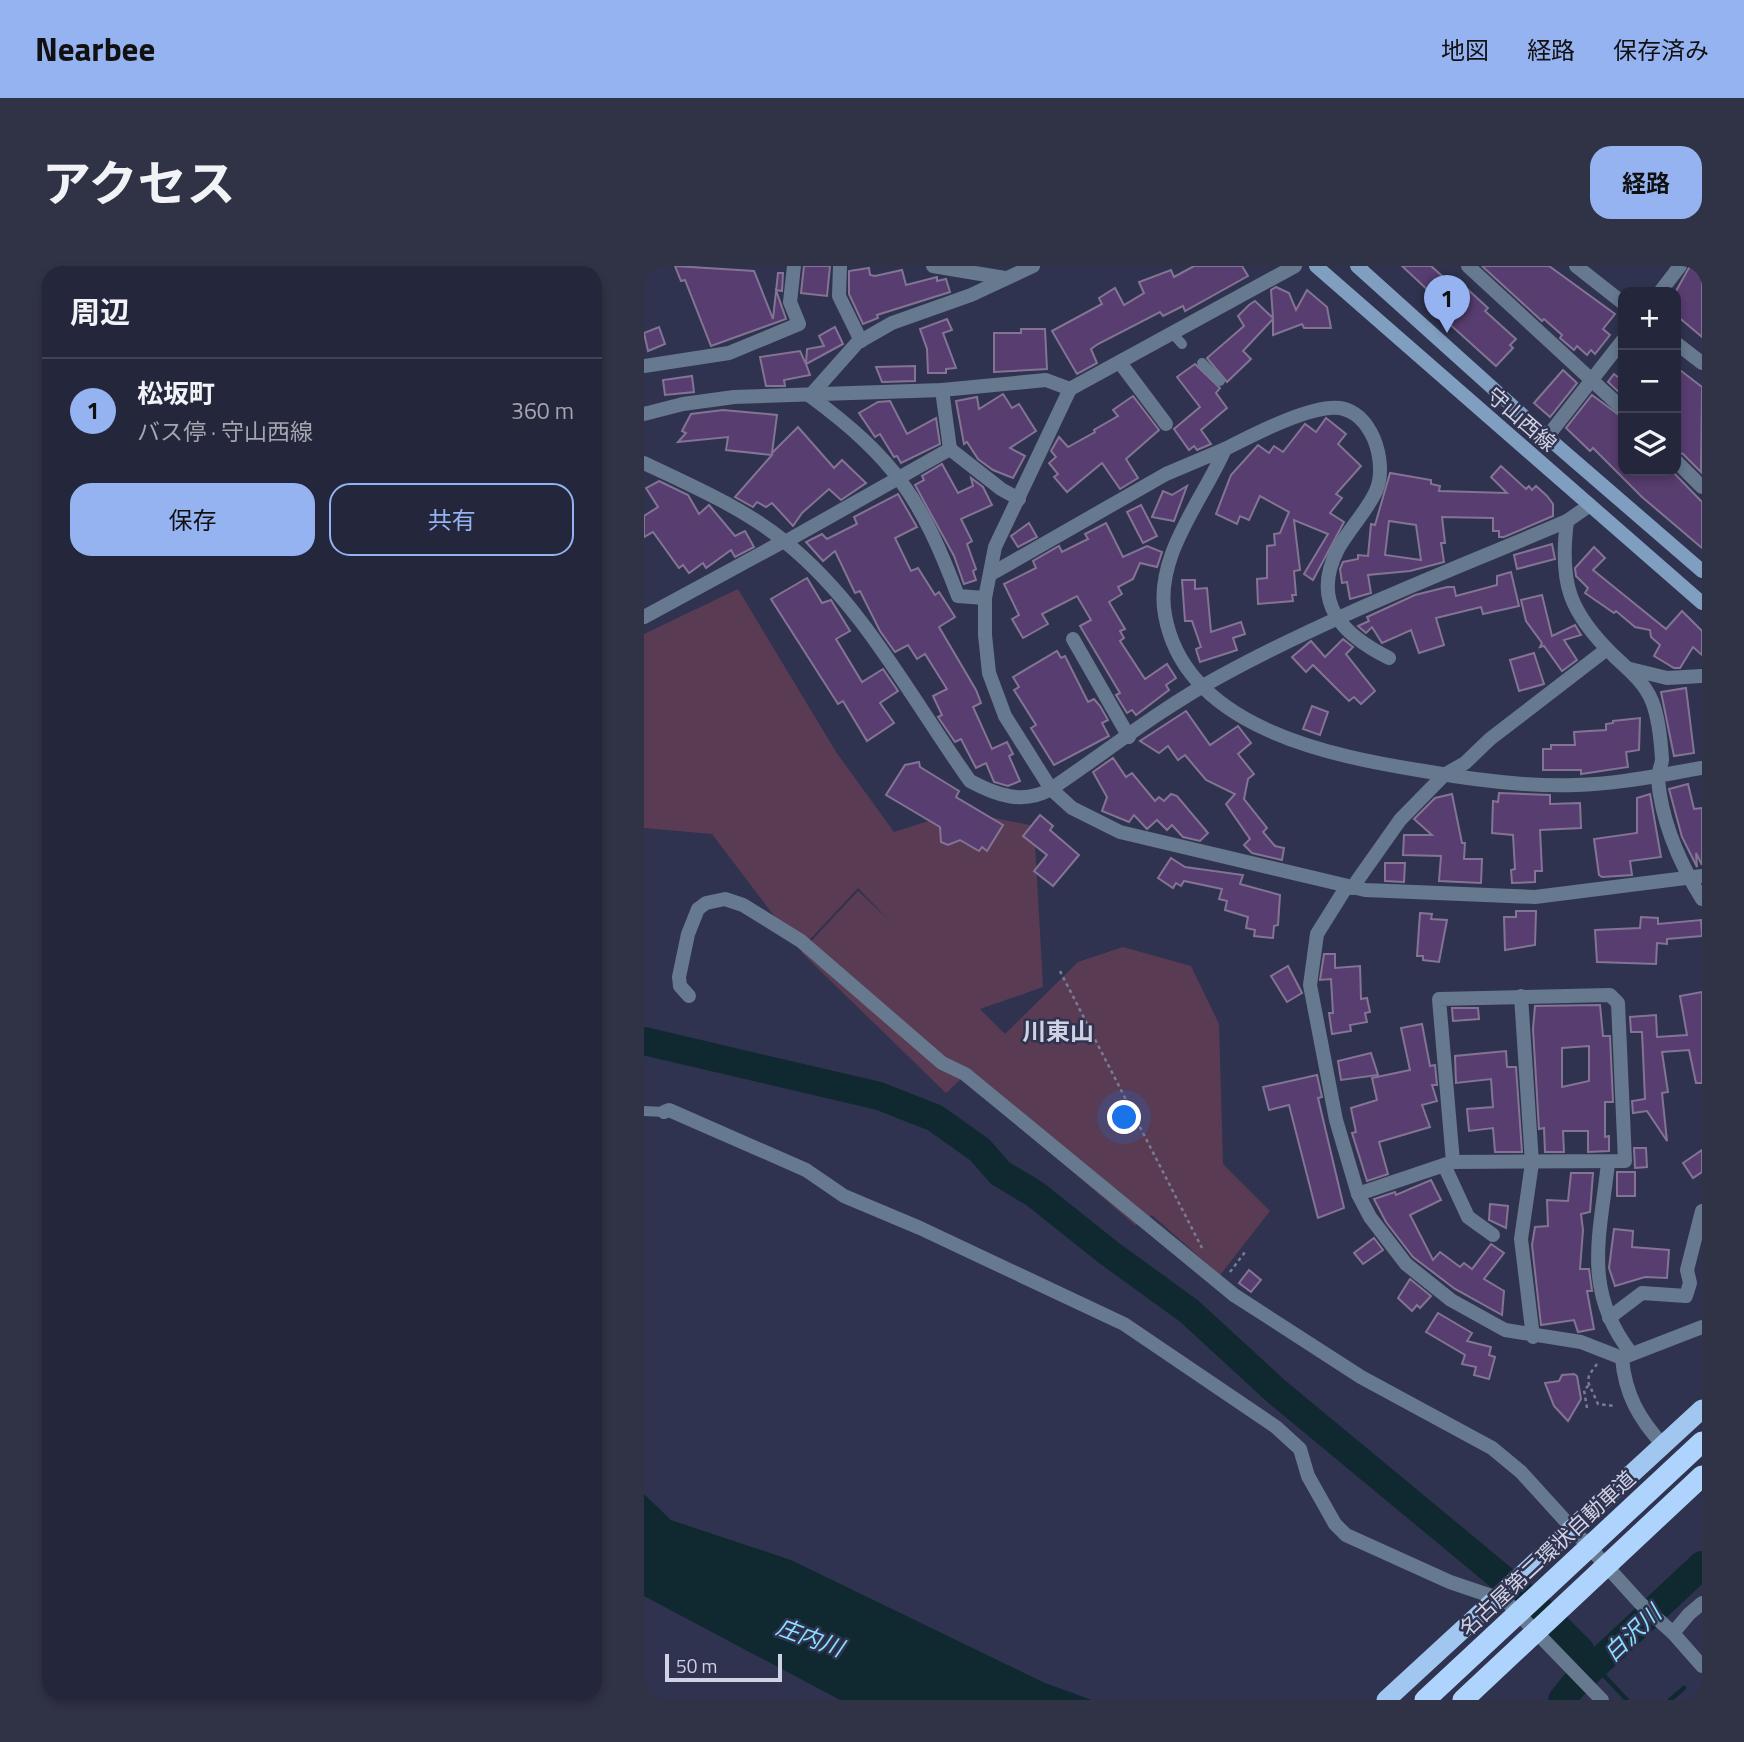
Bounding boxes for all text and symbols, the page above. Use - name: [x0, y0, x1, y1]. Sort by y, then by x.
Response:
- text: Nearbee: [35, 24, 155, 74]
- text: 地図: [1441, 32, 1489, 68]
- text: 経路: [1527, 32, 1575, 68]
- text: 保存済み: [1613, 32, 1709, 68]
- text: アクセス: [42, 145, 236, 220]
- button: 経路: [1590, 146, 1702, 219]
- pin: 1: [1424, 275, 1470, 333]
- map controls: [1618, 287, 1681, 476]
- button: +: [1618, 287, 1681, 350]
- text: 周辺: [70, 289, 130, 335]
- button: −: [1618, 350, 1681, 413]
- text: 松坂町: [137, 374, 215, 413]
- street label: 守山西線: [1480, 379, 1564, 459]
- text: 1: [87, 393, 99, 428]
- text: 360 m: [511, 393, 574, 428]
- button: layers: [1618, 413, 1681, 476]
- text: バス停 · 守山西線: [137, 414, 313, 449]
- button: 保存: [70, 483, 315, 556]
- button: 共有: [329, 483, 574, 556]
- district label: 川東山: [1022, 1013, 1094, 1049]
- your location: [1107, 1100, 1141, 1134]
- street label: 名古屋第二環状自動車道: [1452, 1463, 1642, 1643]
- water label: 白沢川: [1595, 1594, 1671, 1670]
- water label: 庄内川: [772, 1609, 851, 1666]
- scale bar: [665, 1651, 782, 1683]
- text: 50 m: [676, 1651, 717, 1680]

